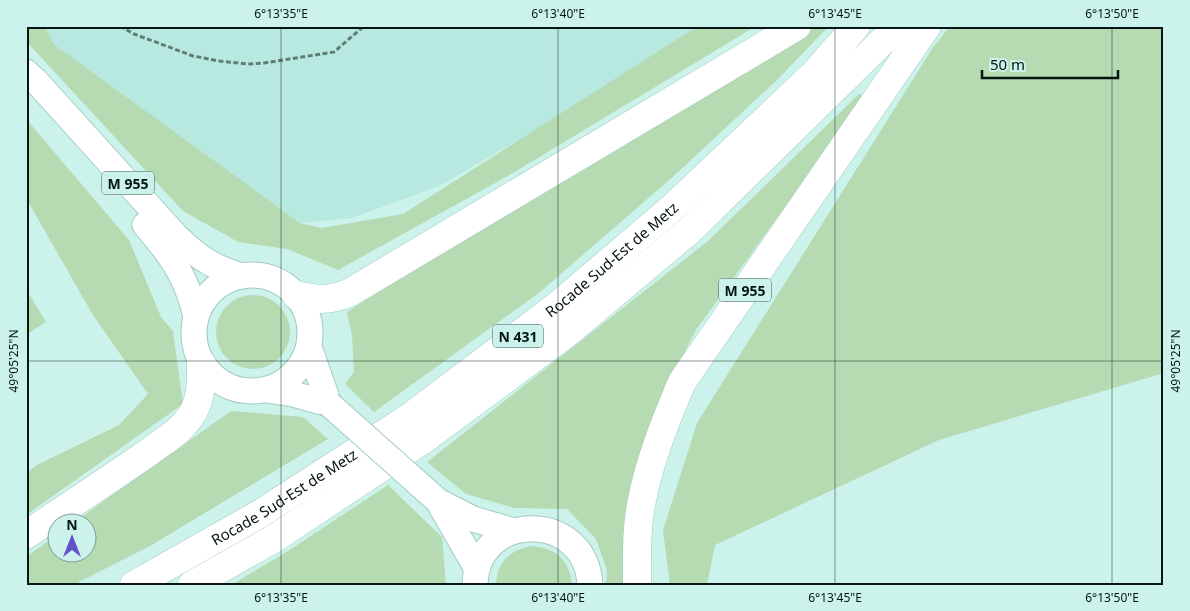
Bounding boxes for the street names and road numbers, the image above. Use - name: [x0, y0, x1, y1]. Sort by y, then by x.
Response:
- road number: M 955: [102, 172, 154, 194]
- street label: Rocade Sud-Est de Metz: [541, 198, 682, 322]
- road number: M 955: [719, 278, 771, 302]
- road number: N 431: [493, 324, 543, 348]
- street label: Rocade Sud-Est de Metz: [207, 444, 361, 550]

